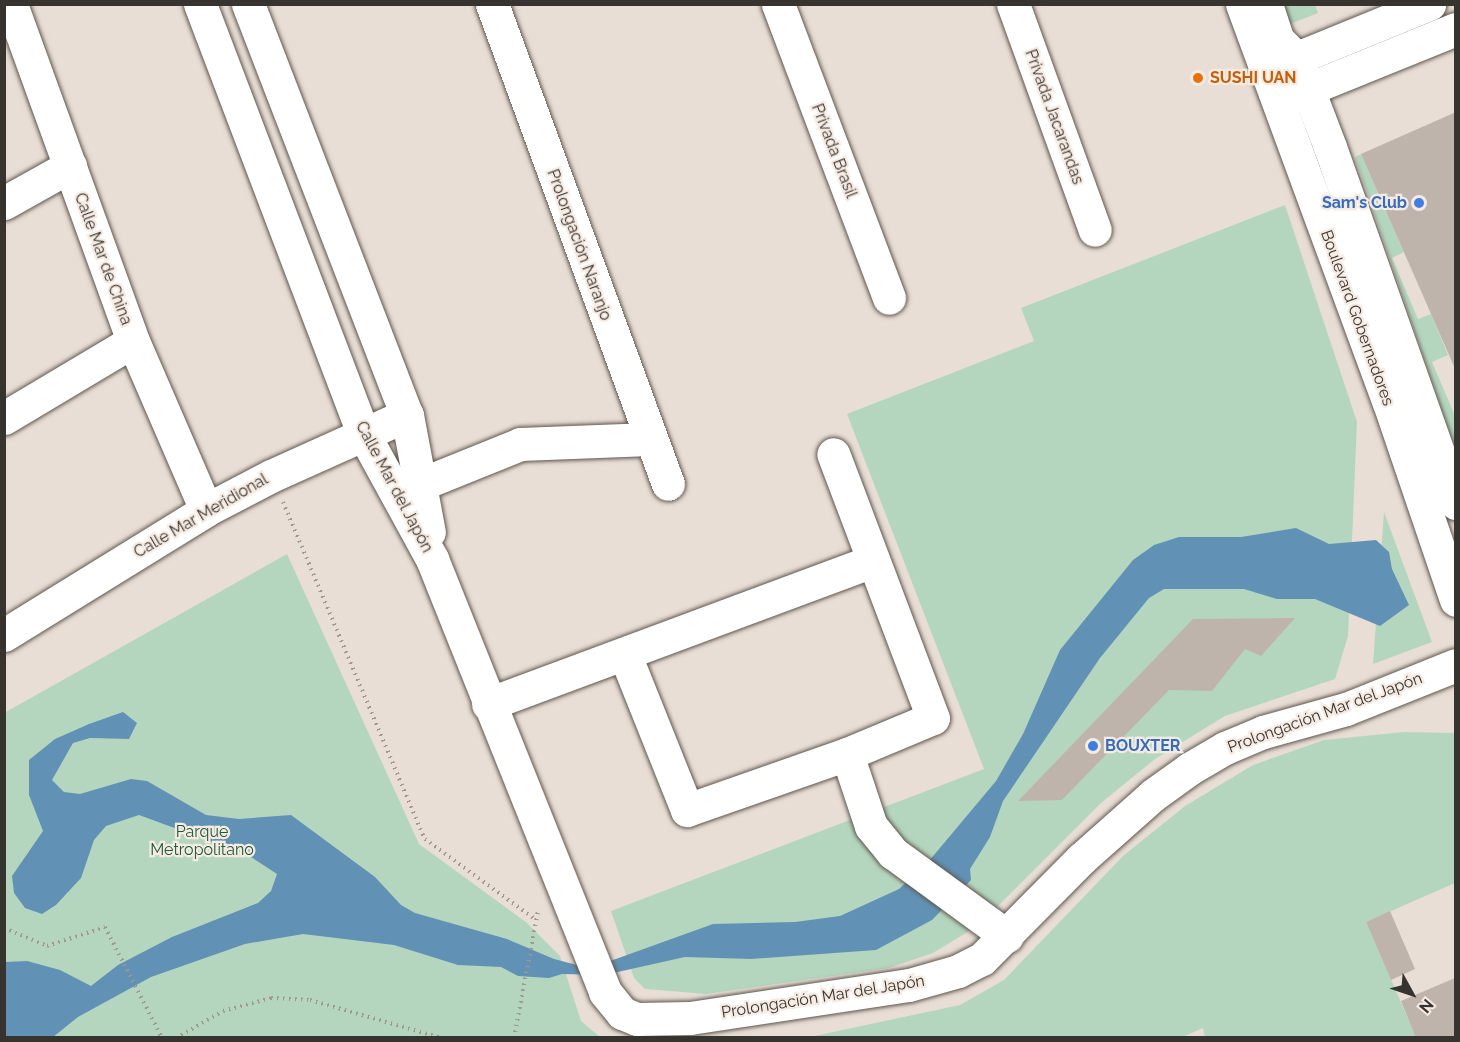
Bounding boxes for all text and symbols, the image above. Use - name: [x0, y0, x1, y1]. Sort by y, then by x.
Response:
- street label: Privada Jacarandas: [1021, 47, 1087, 187]
- place label: SUSHI UAN: [1210, 68, 1296, 88]
- marker: SUSHI UAN: [1191, 71, 1205, 85]
- street label: Privada Brasil: [807, 101, 861, 201]
- street label: Prolongación Naranjo: [543, 167, 615, 323]
- street label: Calle Mar de China: [70, 190, 136, 328]
- place label: Sam's Club: [1322, 193, 1407, 213]
- marker: Sam's Club: [1412, 196, 1426, 210]
- street label: Boulevard Gobernadores: [1316, 228, 1398, 408]
- street label: Calle Mar del Japón: [351, 418, 437, 556]
- street label: Calle Mar Meridional: [130, 470, 272, 562]
- street label: Prolongación Mar del Japón: [1224, 669, 1426, 757]
- place label: BOUXTER: [1105, 736, 1180, 756]
- marker: BOUXTER: [1086, 739, 1100, 753]
- park label: Parque Metropolitano: [150, 822, 254, 860]
- north arrow: [1382, 964, 1442, 1024]
- street label: Prolongación Mar del Japón: [719, 971, 927, 1023]
- text: N: [1415, 995, 1437, 1017]

